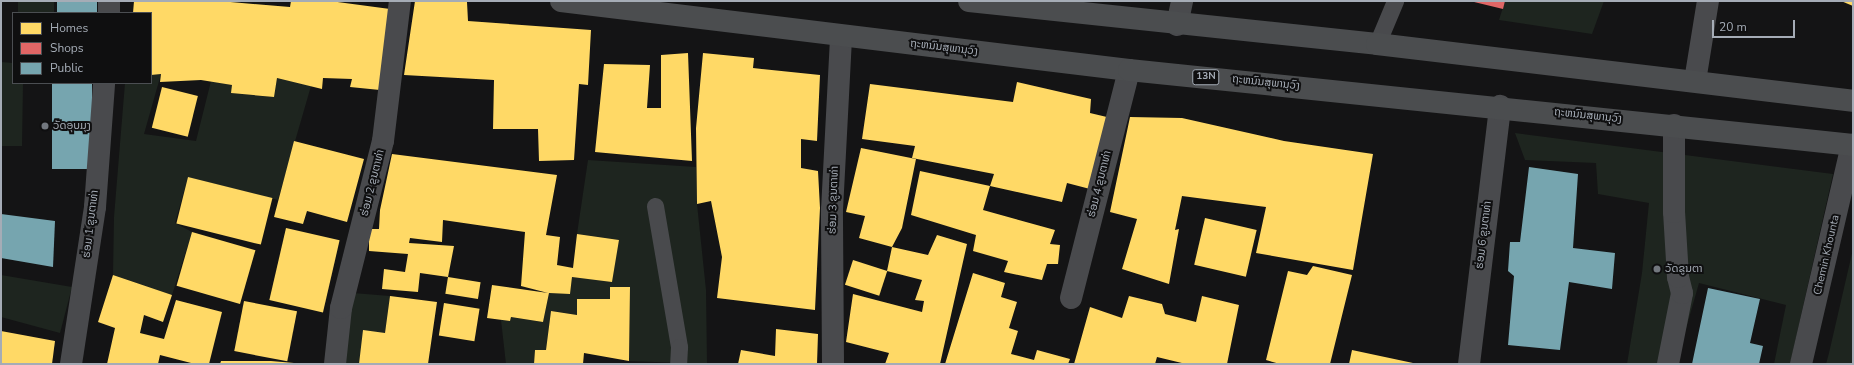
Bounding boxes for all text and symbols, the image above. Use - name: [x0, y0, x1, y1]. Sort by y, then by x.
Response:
- legend: [12, 12, 152, 84]
- scale bar: [1714, 12, 1797, 38]
- text: 20 m: [1719, 19, 1747, 35]
- text: Homes: [50, 20, 88, 36]
- street label: ຖະຫນົນສຸພານຸວົງ: [909, 37, 979, 59]
- text: Shops: [50, 40, 84, 56]
- text: Public: [50, 60, 83, 76]
- road number: 13N: [1192, 69, 1220, 85]
- street label: ຖະຫນົນສຸພານຸວົງ: [1231, 73, 1301, 93]
- street label: ຖະຫນົນສຸພານຸວົງ: [1553, 106, 1623, 126]
- place label: ວັດອຸບມຸງ: [53, 119, 91, 133]
- marker: ວັດອຸບມຸງ: [40, 121, 50, 131]
- street label: ຮ່ອມ 2 ຂູນຕາທ່າ: [358, 148, 388, 218]
- street label: ຮ່ອມ 4 ຂູນຕາທ່າ: [1085, 149, 1115, 219]
- street label: ຮ່ອມ 3 ຂູນຕາທ່າ: [826, 166, 842, 234]
- street label: ຮ່ອມ 1 ຂູນຕາທ່າ: [80, 189, 102, 259]
- street label: ຮ່ອມ 6 ຂູນຕາທ່າ: [1473, 200, 1495, 270]
- street label: Chemin Khounta: [1811, 214, 1843, 296]
- place label: ວັດຂູນຕາ: [1665, 262, 1703, 276]
- marker: ວັດຂູນຕາ: [1652, 264, 1662, 274]

